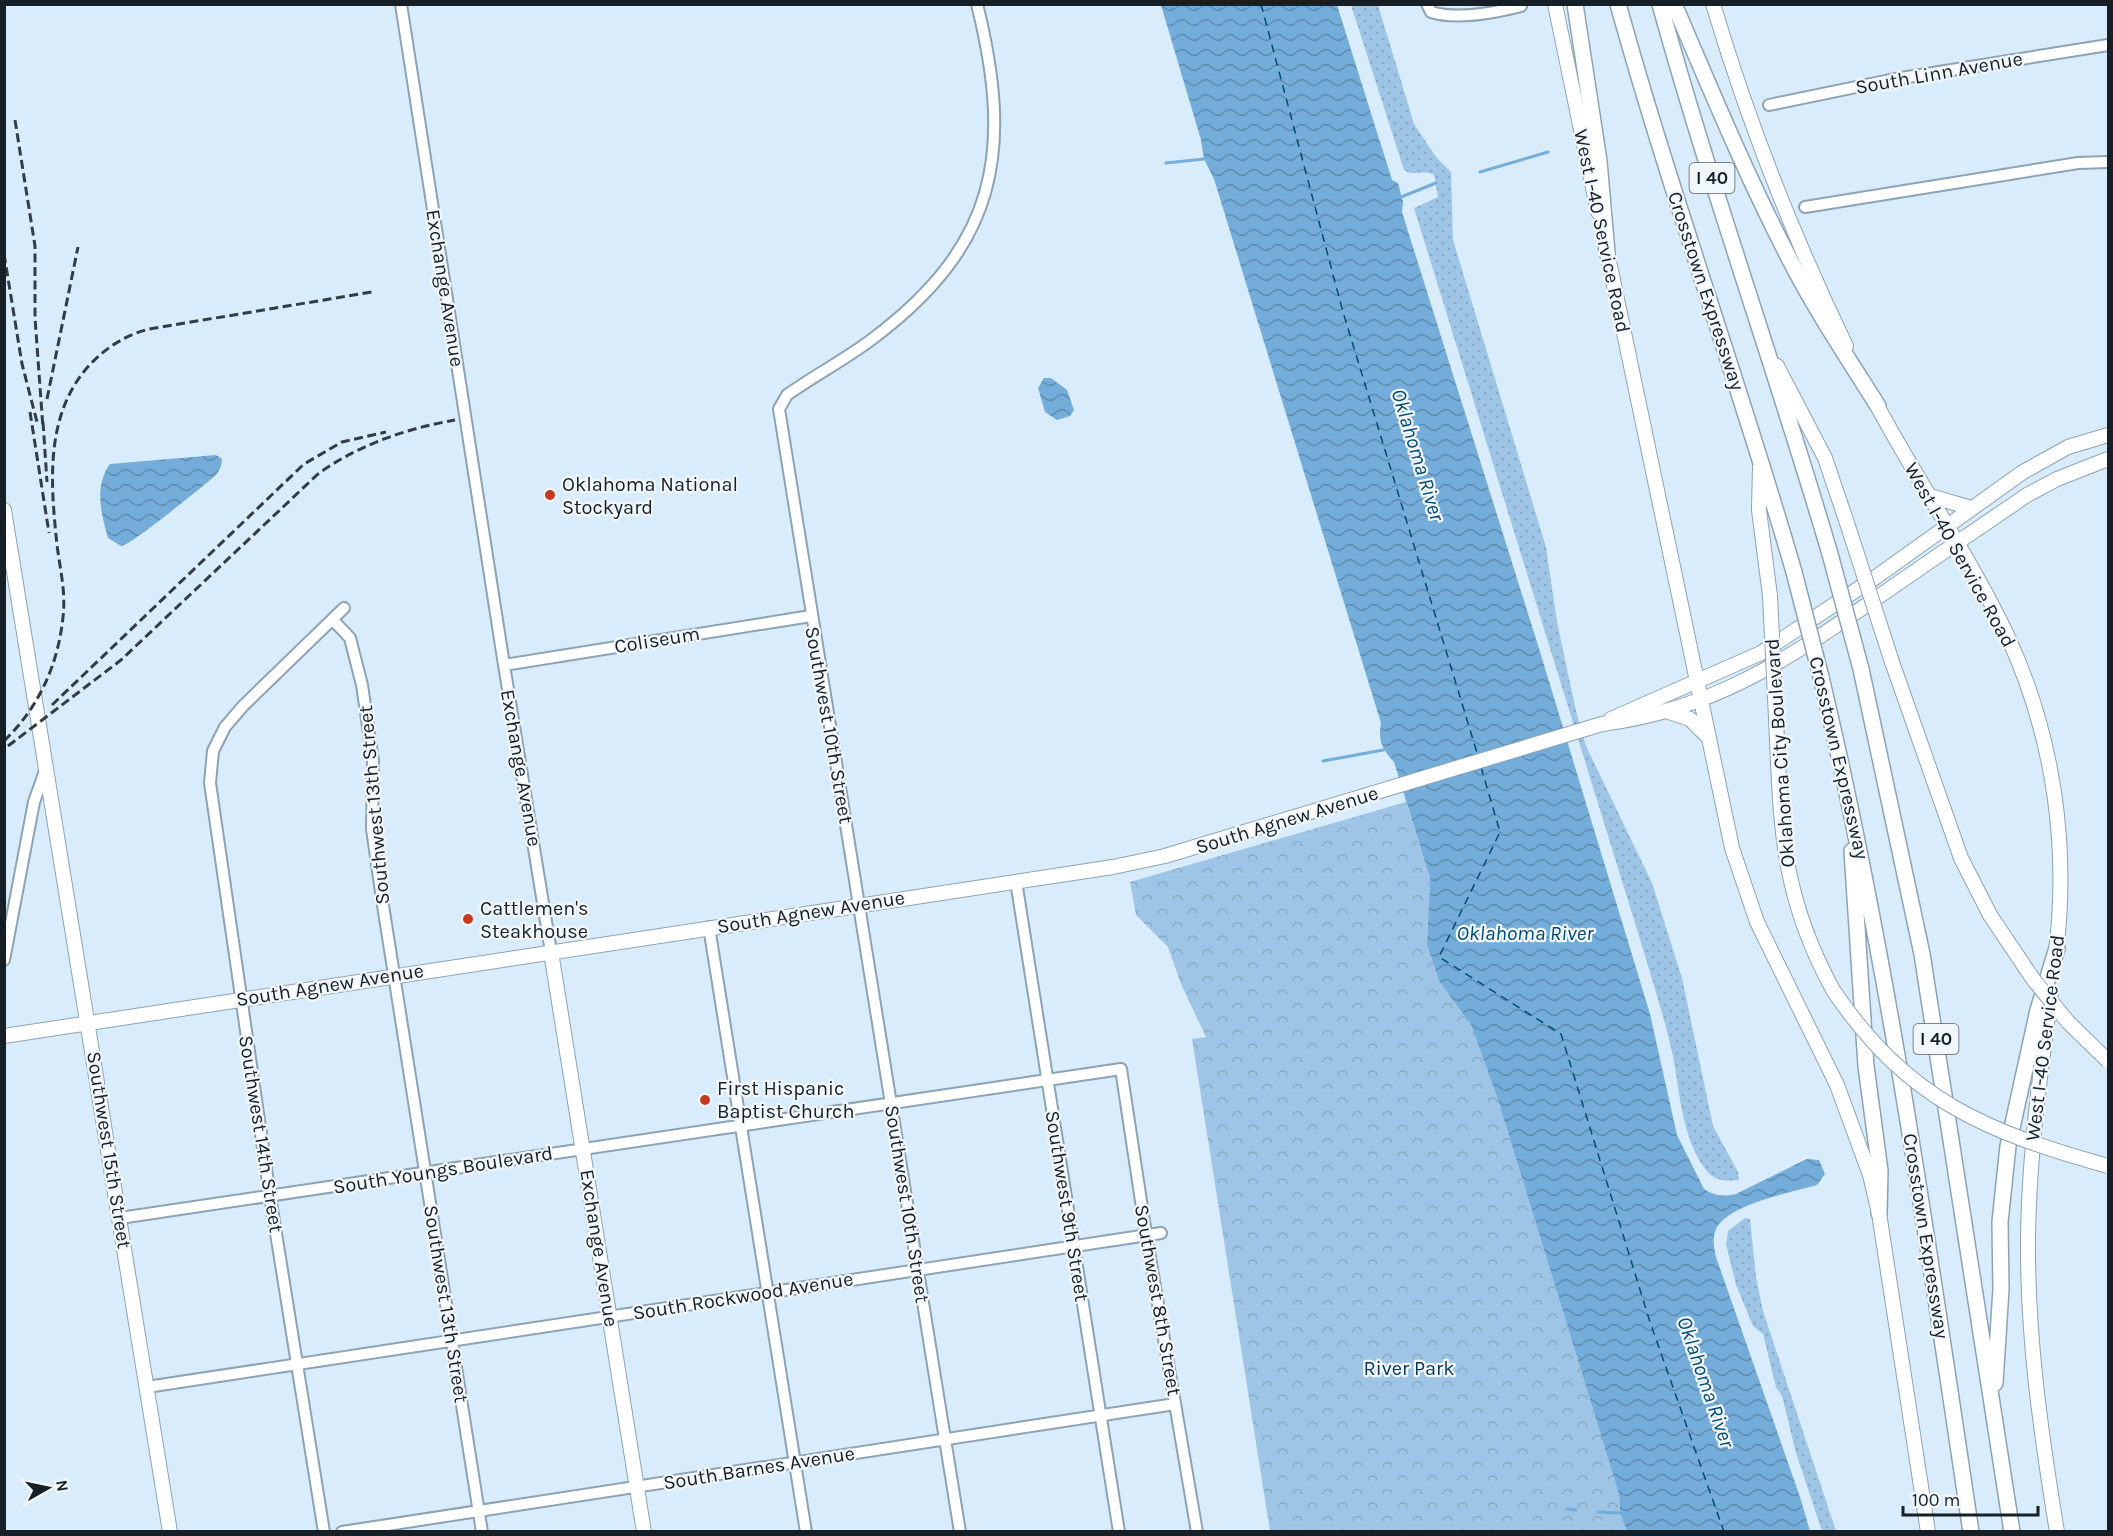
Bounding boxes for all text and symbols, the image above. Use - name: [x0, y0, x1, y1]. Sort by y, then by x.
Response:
- street label: South Linn Avenue: [1854, 47, 2024, 99]
- street label: West I-40 Service Road: [1569, 127, 1635, 335]
- road number: I 40: [1690, 163, 1734, 193]
- street label: Crosstown Expressway: [1663, 189, 1749, 393]
- street label: Exchange Avenue: [421, 208, 469, 368]
- water label: Oklahoma River: [1387, 386, 1450, 525]
- street label: West I-40 Service Road: [1900, 459, 2020, 651]
- place label: Oklahoma National Stockyard: [562, 473, 738, 519]
- marker: Oklahoma National Stockyard: [543, 488, 557, 502]
- street label: Coliseum: [613, 622, 701, 658]
- street label: Southwest 10th Street: [800, 625, 858, 826]
- street label: Oklahoma City Boulevard: [1761, 638, 1799, 868]
- street label: Crosstown Expressway: [1804, 654, 1874, 862]
- street label: Exchange Avenue: [496, 688, 546, 848]
- street label: Southwest 13th Street: [354, 704, 394, 906]
- street label: South Agnew Avenue: [1193, 781, 1381, 859]
- street label: South Agnew Avenue: [716, 886, 906, 938]
- place label: Cattlemen's Steakhouse: [480, 897, 588, 943]
- marker: Cattlemen's Steakhouse: [461, 912, 475, 926]
- water label: Oklahoma River: [1457, 921, 1594, 945]
- street label: West I-40 Service Road: [2021, 934, 2069, 1142]
- street label: South Agnew Avenue: [235, 959, 425, 1011]
- road number: I 40: [1914, 1024, 1958, 1054]
- street label: Southwest 14th Street: [234, 1034, 288, 1235]
- street label: Southwest 15th Street: [82, 1050, 136, 1251]
- place label: First Hispanic Baptist Church: [717, 1077, 854, 1123]
- marker: First Hispanic Baptist Church: [698, 1093, 712, 1107]
- street label: Southwest 10th Street: [880, 1103, 934, 1305]
- street label: Southwest 9th Street: [1041, 1109, 1094, 1304]
- street label: Crosstown Expressway: [1898, 1132, 1954, 1340]
- street label: South Youngs Boulevard: [331, 1141, 555, 1199]
- street label: Exchange Avenue: [575, 1168, 623, 1328]
- street label: Southwest 13th Street: [419, 1203, 473, 1405]
- street label: Southwest 8th Street: [1130, 1203, 1186, 1398]
- street label: South Rockwood Avenue: [631, 1267, 855, 1325]
- water label: Oklahoma River: [1672, 1313, 1740, 1451]
- park label: River Park: [1363, 1357, 1455, 1380]
- street label: South Barnes Avenue: [662, 1442, 856, 1494]
- north arrow: [18, 1458, 78, 1518]
- text: N: [52, 1479, 73, 1493]
- scale bar: [1903, 1479, 2038, 1517]
- text: 100 m: [1912, 1489, 1960, 1511]

